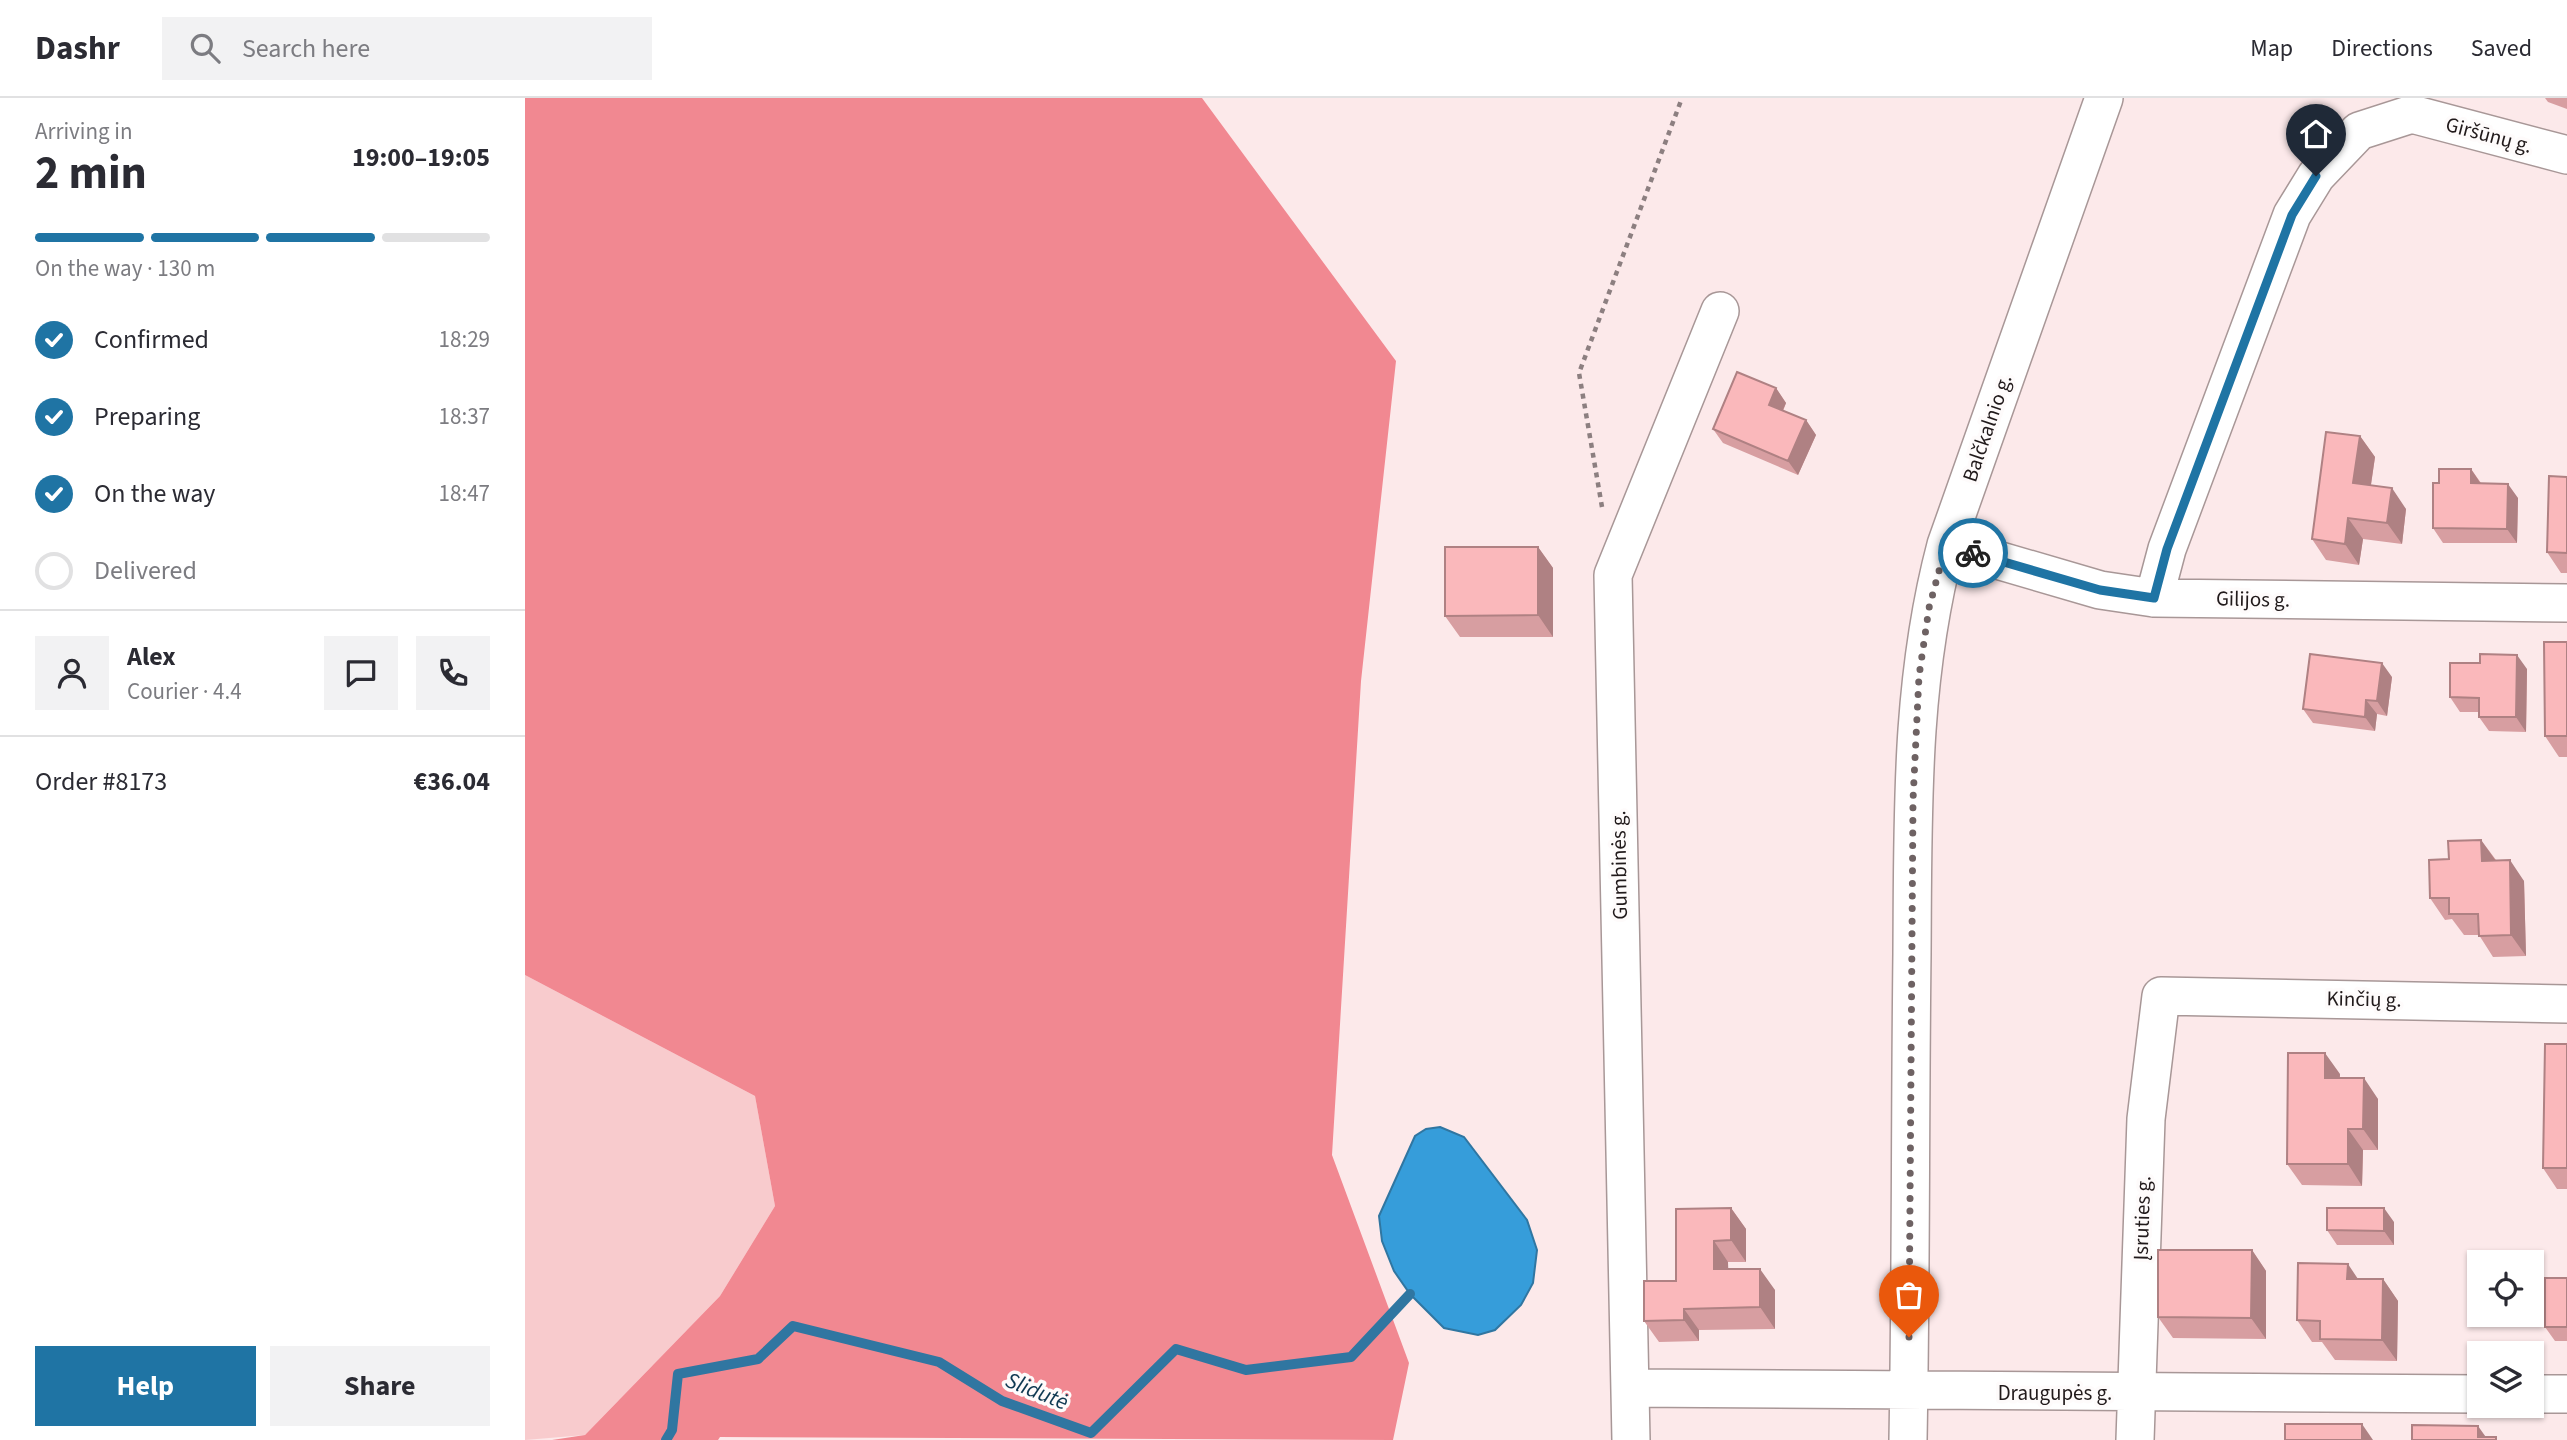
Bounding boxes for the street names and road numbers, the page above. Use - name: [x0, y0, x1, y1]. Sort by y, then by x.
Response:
- street label: Giršūnų g.: [2442, 109, 2536, 161]
- street label: Balčkalnio g.: [1955, 370, 2019, 486]
- street label: Gilijos g.: [2216, 583, 2290, 615]
- street label: Gumbinės g.: [1603, 810, 1635, 920]
- street label: Kinčių g.: [2326, 983, 2402, 1015]
- street label: Įsruties g.: [2126, 1175, 2158, 1261]
- street label: Draugupės g.: [1998, 1378, 2112, 1408]

